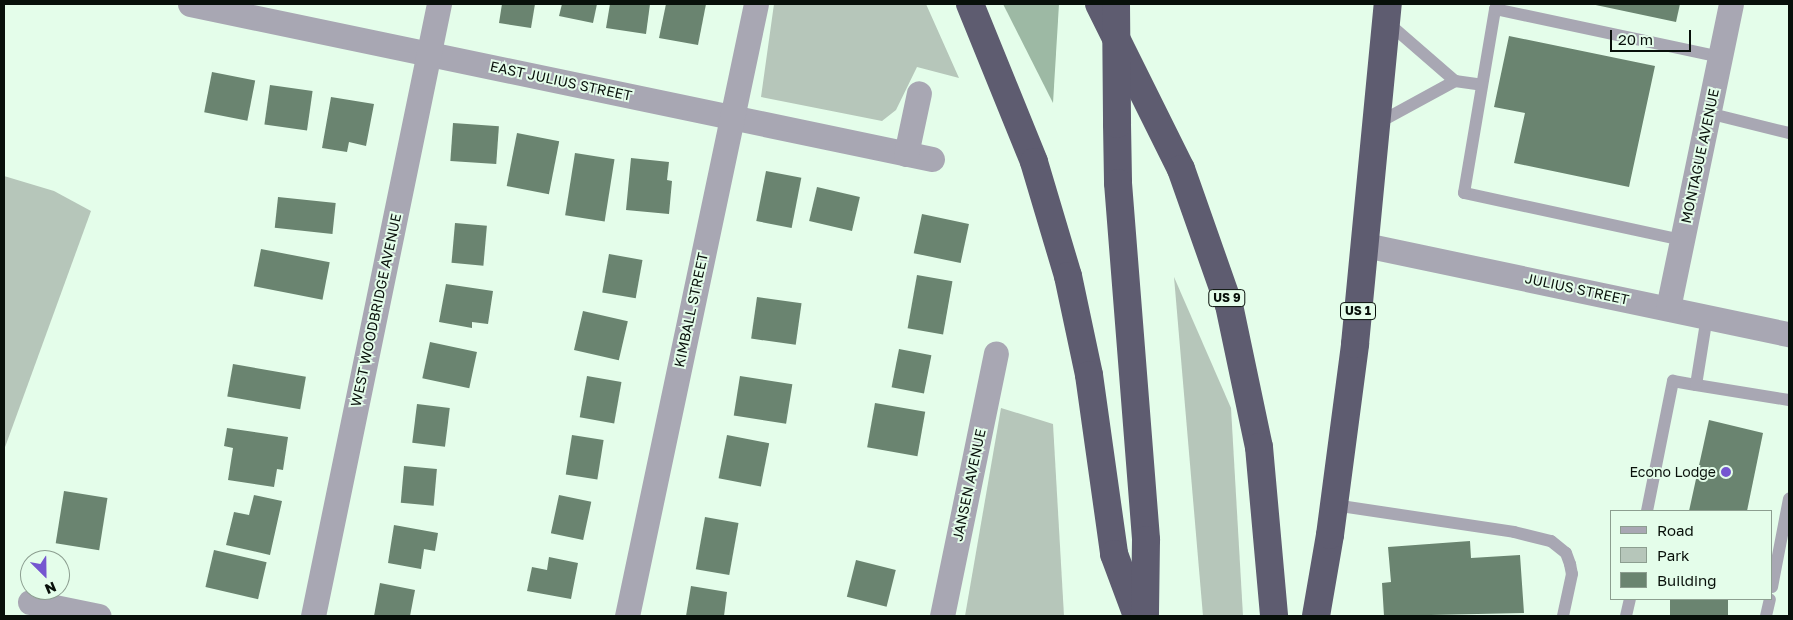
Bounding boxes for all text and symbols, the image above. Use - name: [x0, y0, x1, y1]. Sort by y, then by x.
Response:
- scale bar: [1613, 20, 1694, 52]
- text: 20 m: [1618, 30, 1653, 48]
- street label: EAST JULIUS STREET: [488, 58, 634, 104]
- street label: MONTAGUE AVENUE: [1678, 87, 1722, 225]
- street label: WEST WOODBRIDGE AVENUE: [347, 212, 405, 408]
- street label: KIMBALL STREET: [671, 251, 711, 369]
- street label: JULIUS STREET: [1523, 270, 1631, 308]
- road number: US 9: [1208, 288, 1246, 308]
- road number: US 1: [1339, 302, 1377, 321]
- street label: JANSEN AVENUE: [949, 427, 989, 543]
- place label: Econo Lodge: [1629, 464, 1716, 480]
- marker: Econo Lodge: [1720, 466, 1732, 478]
- legend: [1610, 510, 1773, 600]
- text: Road: [1657, 521, 1694, 539]
- text: Park: [1657, 546, 1689, 564]
- north arrow: [20, 550, 70, 600]
- text: Building: [1657, 571, 1717, 589]
- text: N: [42, 578, 59, 598]

